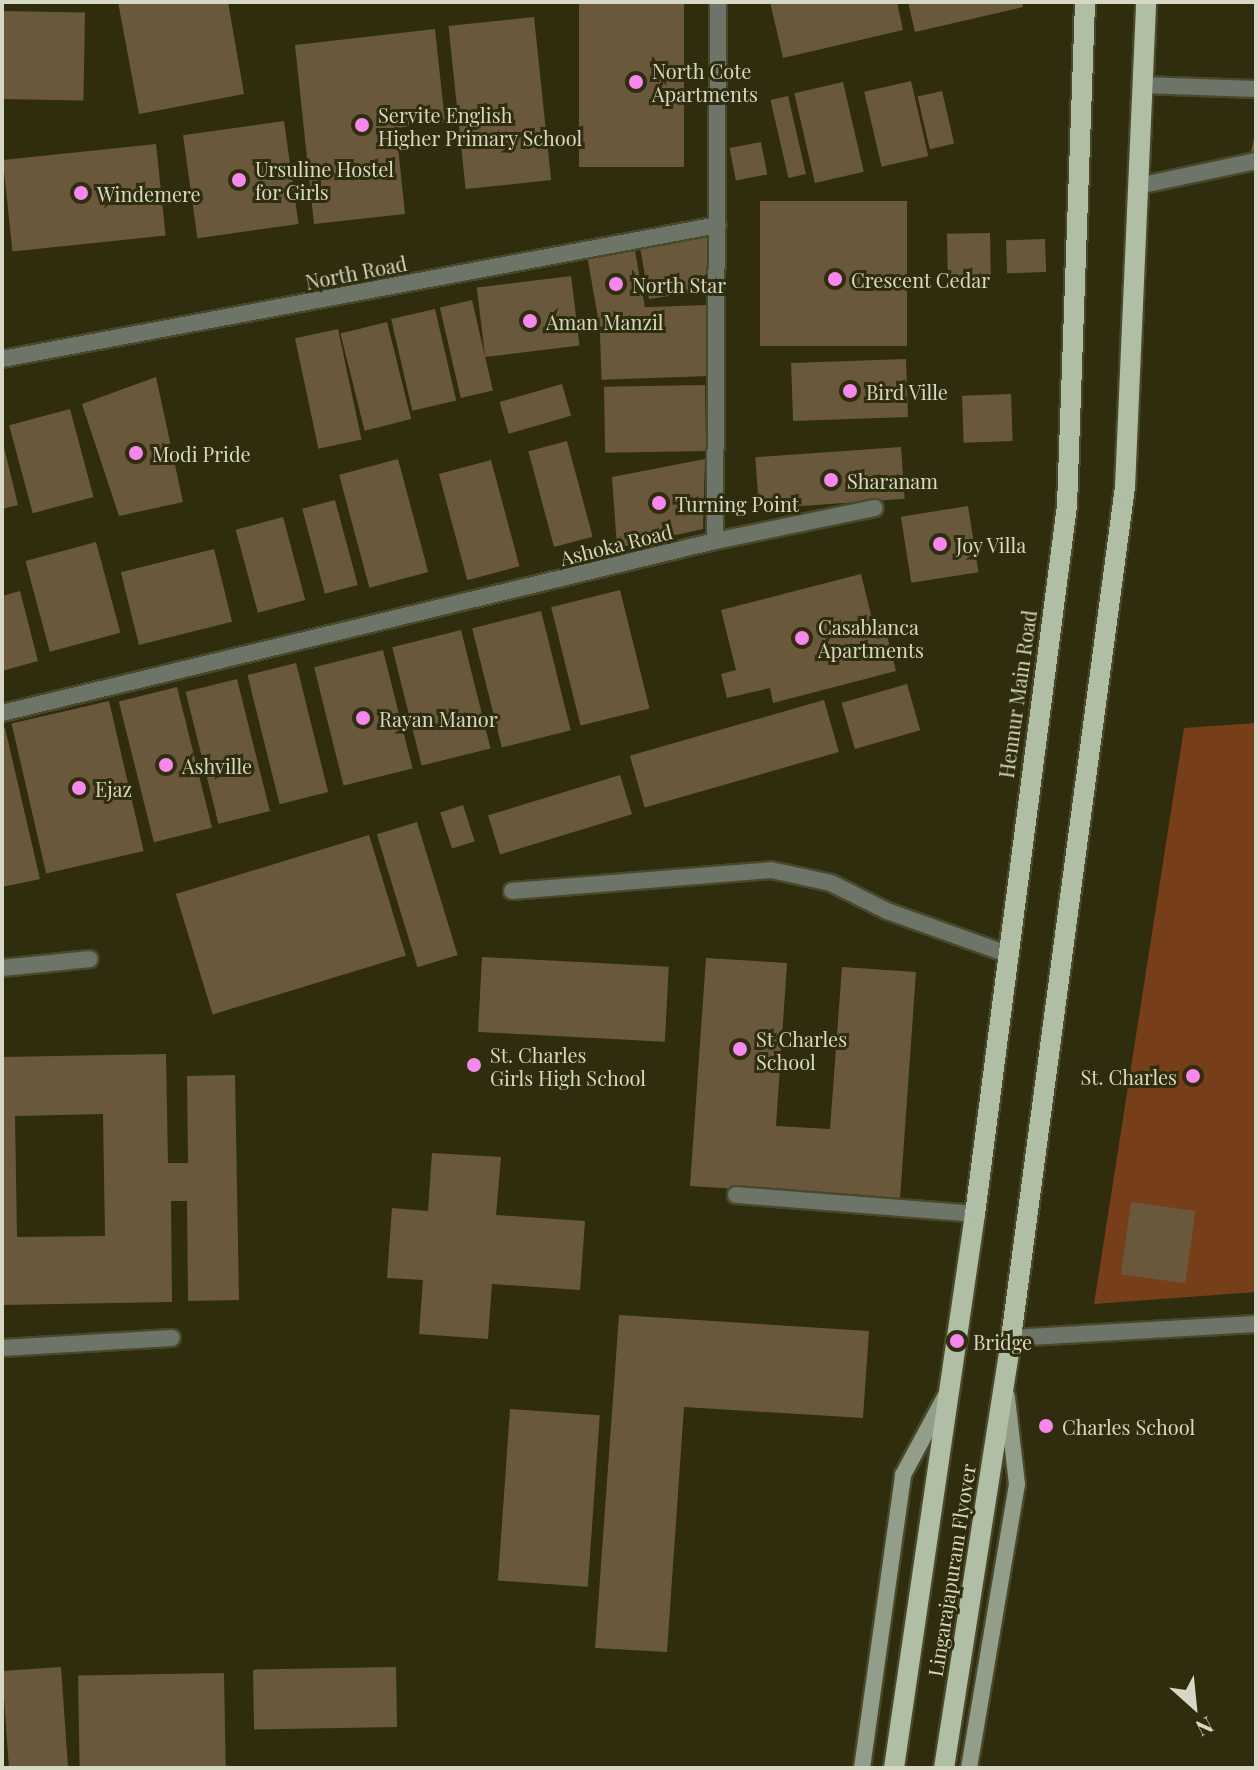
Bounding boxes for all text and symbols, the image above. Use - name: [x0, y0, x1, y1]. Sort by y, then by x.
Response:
- place label: North Cote Apartments: [652, 58, 758, 105]
- marker: North Cote Apartments: [627, 73, 645, 91]
- place label: Servite English Higher Primary School: [378, 102, 583, 149]
- marker: Servite English Higher Primary School: [353, 116, 371, 134]
- place label: Ursuline Hostel for Girls: [255, 156, 394, 203]
- marker: Ursuline Hostel for Girls: [230, 171, 248, 189]
- place label: Windemere: [97, 181, 201, 205]
- marker: Windemere: [72, 184, 90, 202]
- street label: North Road: [303, 250, 409, 294]
- place label: Crescent Cedar: [851, 267, 991, 291]
- marker: Crescent Cedar: [826, 270, 844, 288]
- place label: North Star: [632, 272, 726, 296]
- marker: North Star: [607, 275, 625, 293]
- place label: Aman Manzil: [546, 309, 664, 333]
- marker: Aman Manzil: [521, 312, 539, 330]
- place label: Bird Ville: [866, 379, 949, 403]
- marker: Bird Ville: [841, 382, 859, 400]
- place label: Modi Pride: [152, 441, 251, 465]
- marker: Modi Pride: [127, 444, 145, 462]
- place label: Sharanam: [847, 468, 938, 492]
- marker: Sharanam: [822, 471, 840, 489]
- place label: Turning Point: [675, 491, 799, 515]
- marker: Turning Point: [650, 494, 668, 512]
- street label: Ashoka Road: [557, 518, 675, 570]
- place label: Joy Villa: [956, 532, 1027, 556]
- marker: Joy Villa: [931, 535, 949, 553]
- street label: Hennur Main Road: [993, 608, 1041, 780]
- place label: Casablanca Apartments: [818, 614, 924, 661]
- marker: Casablanca Apartments: [793, 629, 811, 647]
- place label: Rayan Manor: [379, 706, 498, 730]
- marker: Rayan Manor: [354, 709, 372, 727]
- place label: Ashville: [182, 753, 252, 777]
- marker: Ashville: [157, 756, 175, 774]
- place label: Ejaz: [95, 776, 132, 800]
- marker: Ejaz: [70, 779, 88, 797]
- place label: St Charles School: [756, 1026, 847, 1073]
- marker: St Charles School: [731, 1040, 749, 1058]
- place label: St. Charles Girls High School: [490, 1042, 646, 1089]
- marker: St. Charles Girls High School: [465, 1056, 483, 1074]
- place label: St. Charles: [1081, 1064, 1177, 1088]
- marker: St. Charles: [1184, 1067, 1202, 1085]
- place label: Bridge: [973, 1329, 1032, 1353]
- marker: Bridge: [948, 1332, 966, 1350]
- place label: Charles School: [1062, 1414, 1195, 1438]
- marker: Charles School: [1037, 1417, 1055, 1435]
- street label: Lingarajapuram Flyover: [922, 1462, 980, 1678]
- north arrow: [1154, 1666, 1234, 1746]
- text: N: [1191, 1710, 1219, 1744]

